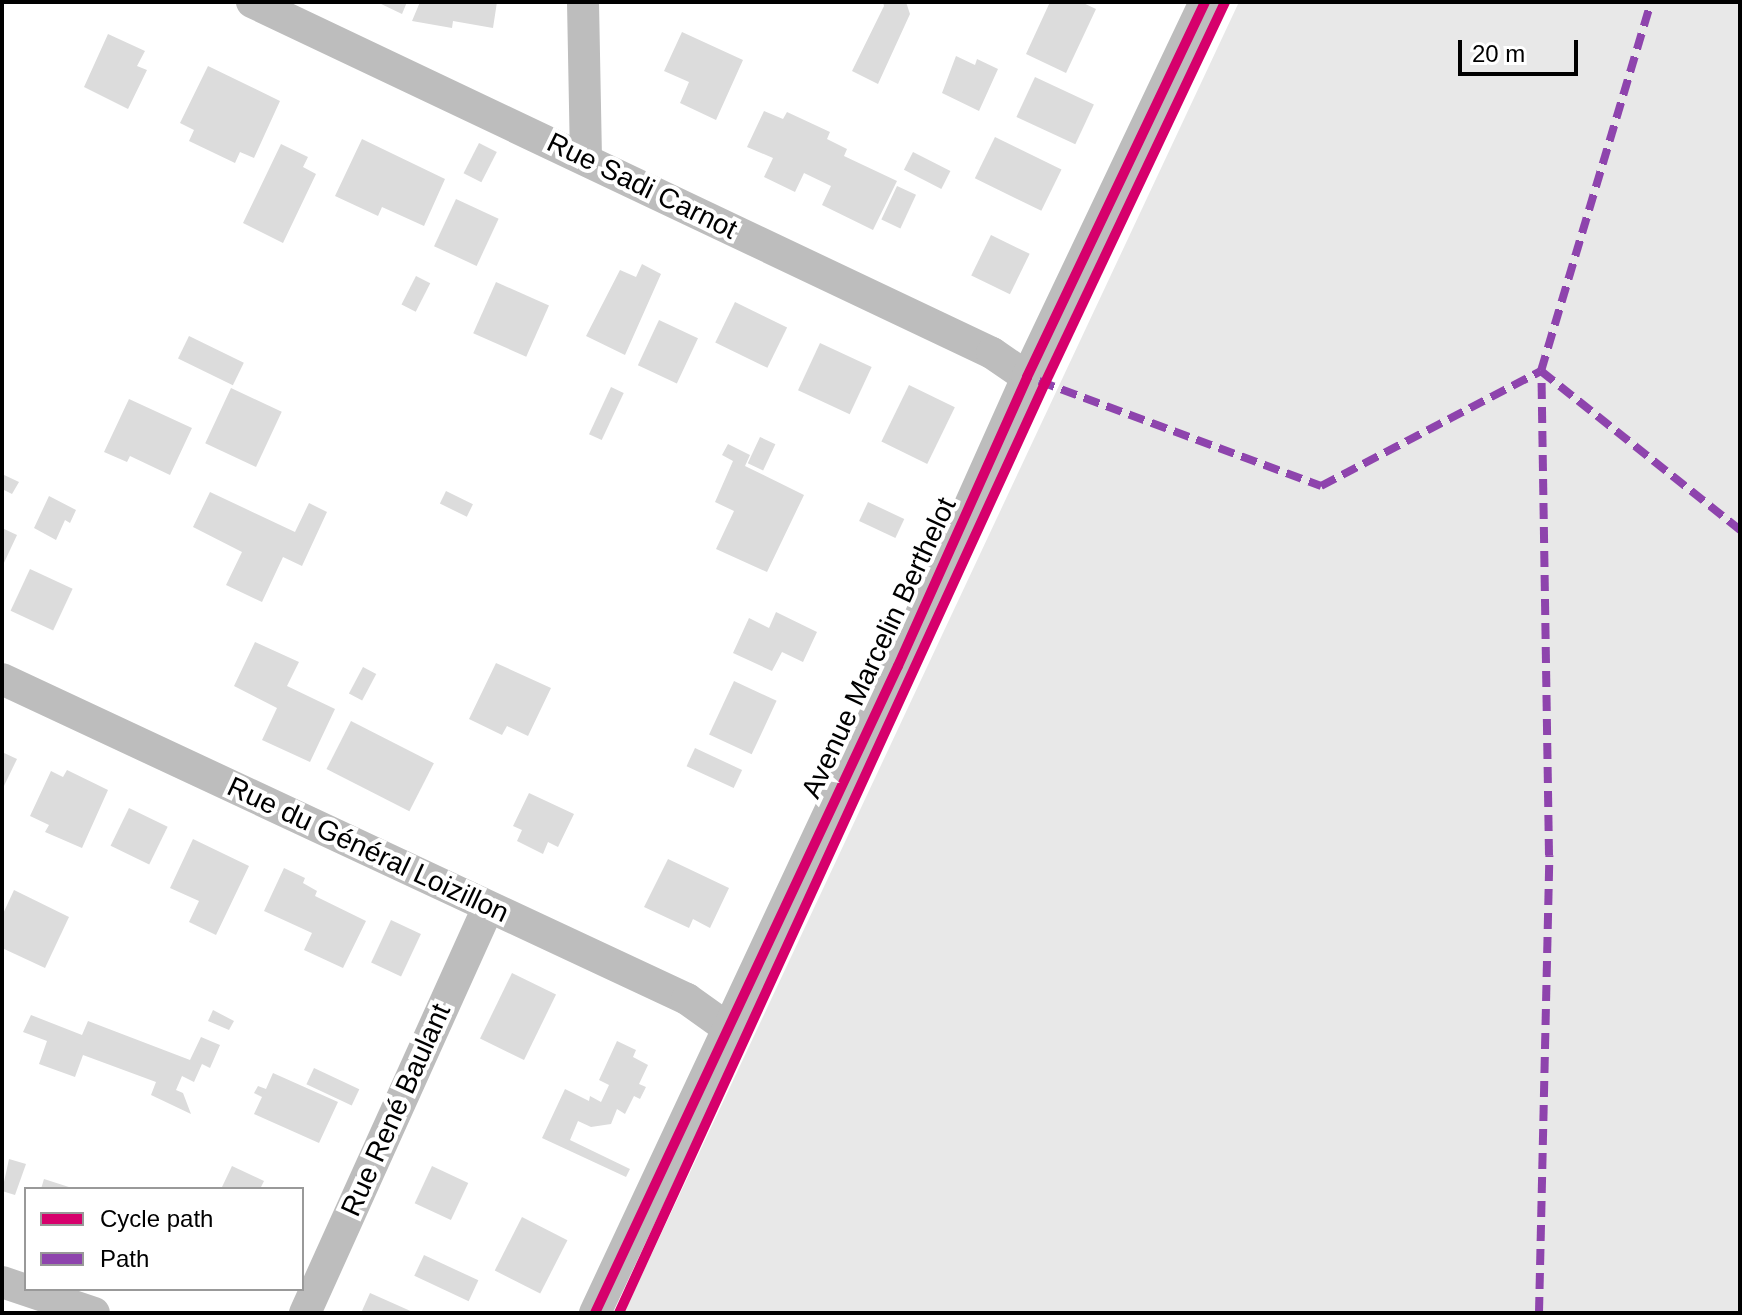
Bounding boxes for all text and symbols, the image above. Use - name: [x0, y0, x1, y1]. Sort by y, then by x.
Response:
- scale bar: [1462, 24, 1582, 74]
- text: 20 m: [1472, 40, 1525, 67]
- street label: Rue Sadi Carnot: [542, 126, 742, 246]
- street label: Avenue Marcelin Berthelot: [794, 492, 964, 804]
- street label: Rue du Général Loizillon: [222, 770, 514, 930]
- street label: Rue René Baulant: [334, 999, 458, 1221]
- legend: [24, 1187, 304, 1291]
- text: Cycle path: [100, 1205, 213, 1232]
- text: Path: [100, 1245, 149, 1272]

